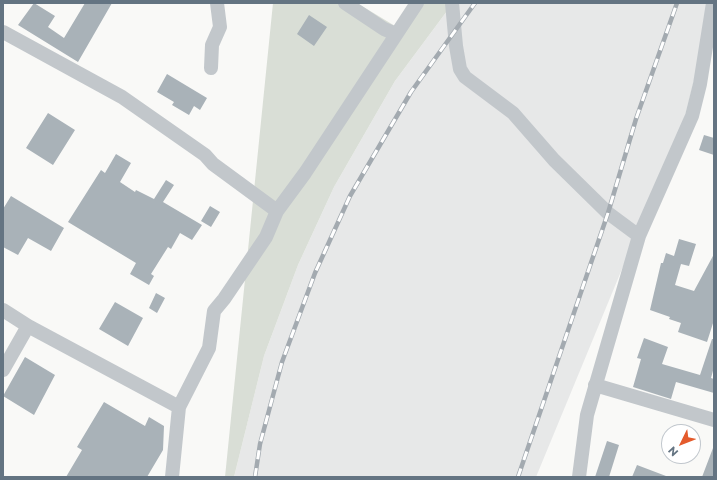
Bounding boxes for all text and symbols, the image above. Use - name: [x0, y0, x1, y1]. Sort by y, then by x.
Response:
- north arrow: [661, 424, 701, 464]
- text: N: [665, 443, 681, 460]

